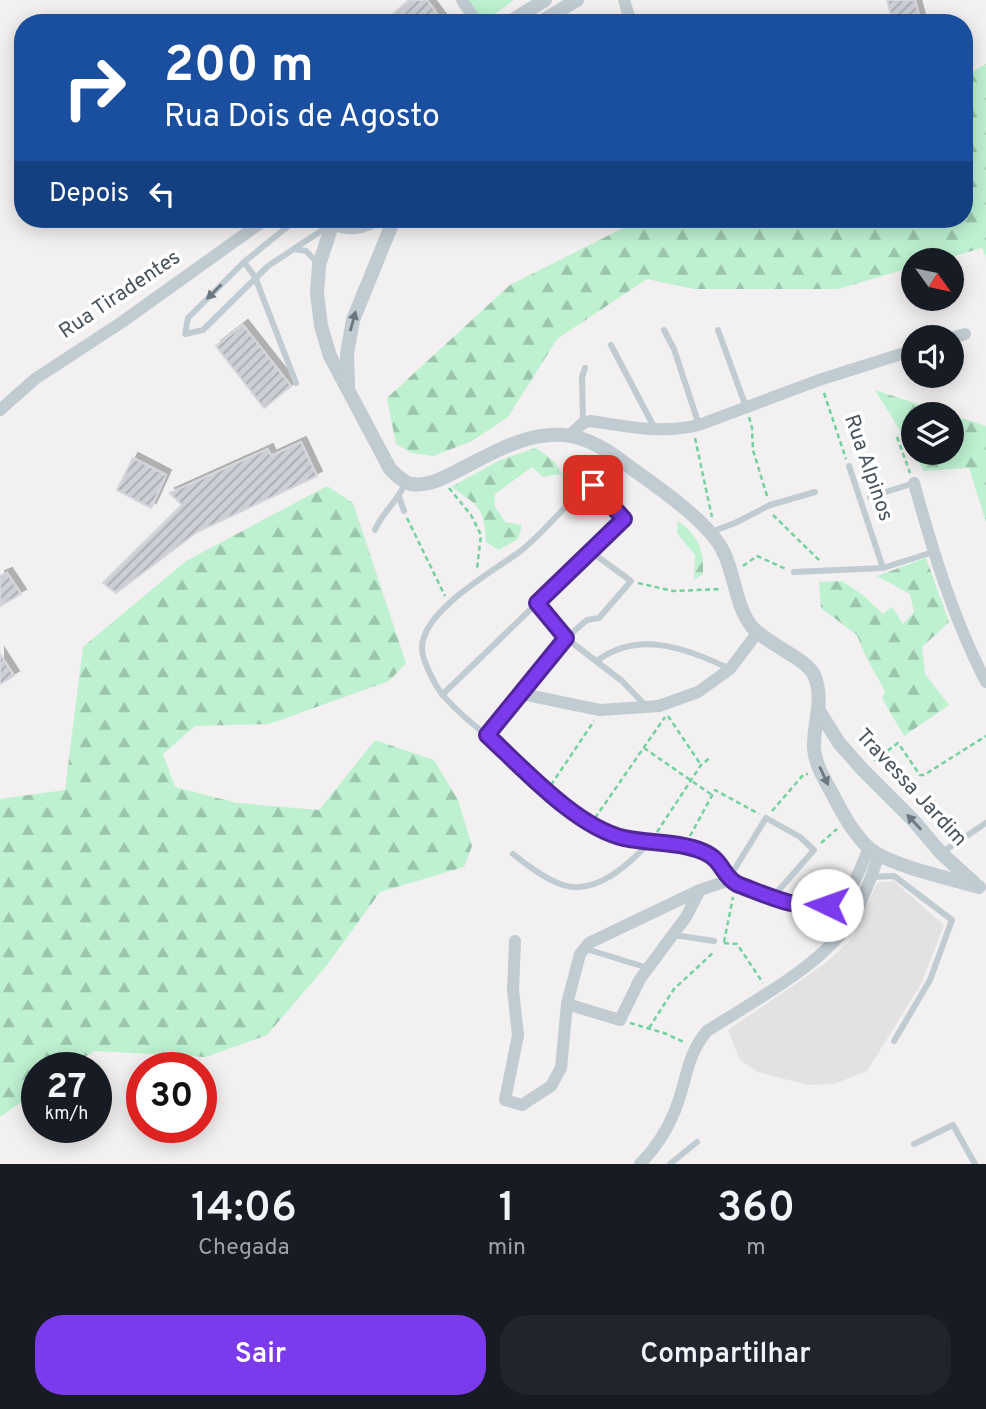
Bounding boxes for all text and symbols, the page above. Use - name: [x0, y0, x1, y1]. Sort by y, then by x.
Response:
- text: 200 m: [164, 37, 314, 99]
- icon: right: [49, 42, 140, 133]
- text: Rua Dois de Agosto: [164, 98, 440, 138]
- icon: left: [143, 175, 181, 213]
- text: Depois: [49, 178, 129, 211]
- street label: Rua Tiradentes: [54, 244, 186, 346]
- north arrow: [901, 248, 964, 312]
- map controls: [901, 248, 964, 465]
- one-way arrow: [206, 283, 222, 300]
- one-way arrow: [349, 310, 359, 331]
- button: sound: [901, 325, 964, 388]
- button: layers: [901, 402, 964, 465]
- street label: Rua Alpinos: [837, 411, 899, 525]
- pin: [563, 455, 623, 515]
- icon: arrive: [574, 466, 612, 504]
- street label: Travessa Jardim: [849, 723, 973, 853]
- one-way arrow: [818, 766, 830, 786]
- one-way arrow: [906, 814, 922, 831]
- position arrow: [790, 868, 864, 942]
- speed limit sign: 30: [126, 1052, 217, 1143]
- text: 27: [47, 1066, 86, 1110]
- text: km/h: [45, 1103, 88, 1126]
- text: 14:06: [191, 1183, 297, 1236]
- text: 1: [499, 1183, 515, 1236]
- text: 360: [717, 1183, 795, 1236]
- text: Chegada: [198, 1234, 290, 1263]
- text: min: [488, 1234, 526, 1263]
- text: m: [746, 1234, 766, 1263]
- button: Sair: [35, 1315, 486, 1395]
- button: Compartilhar: [500, 1315, 951, 1395]

